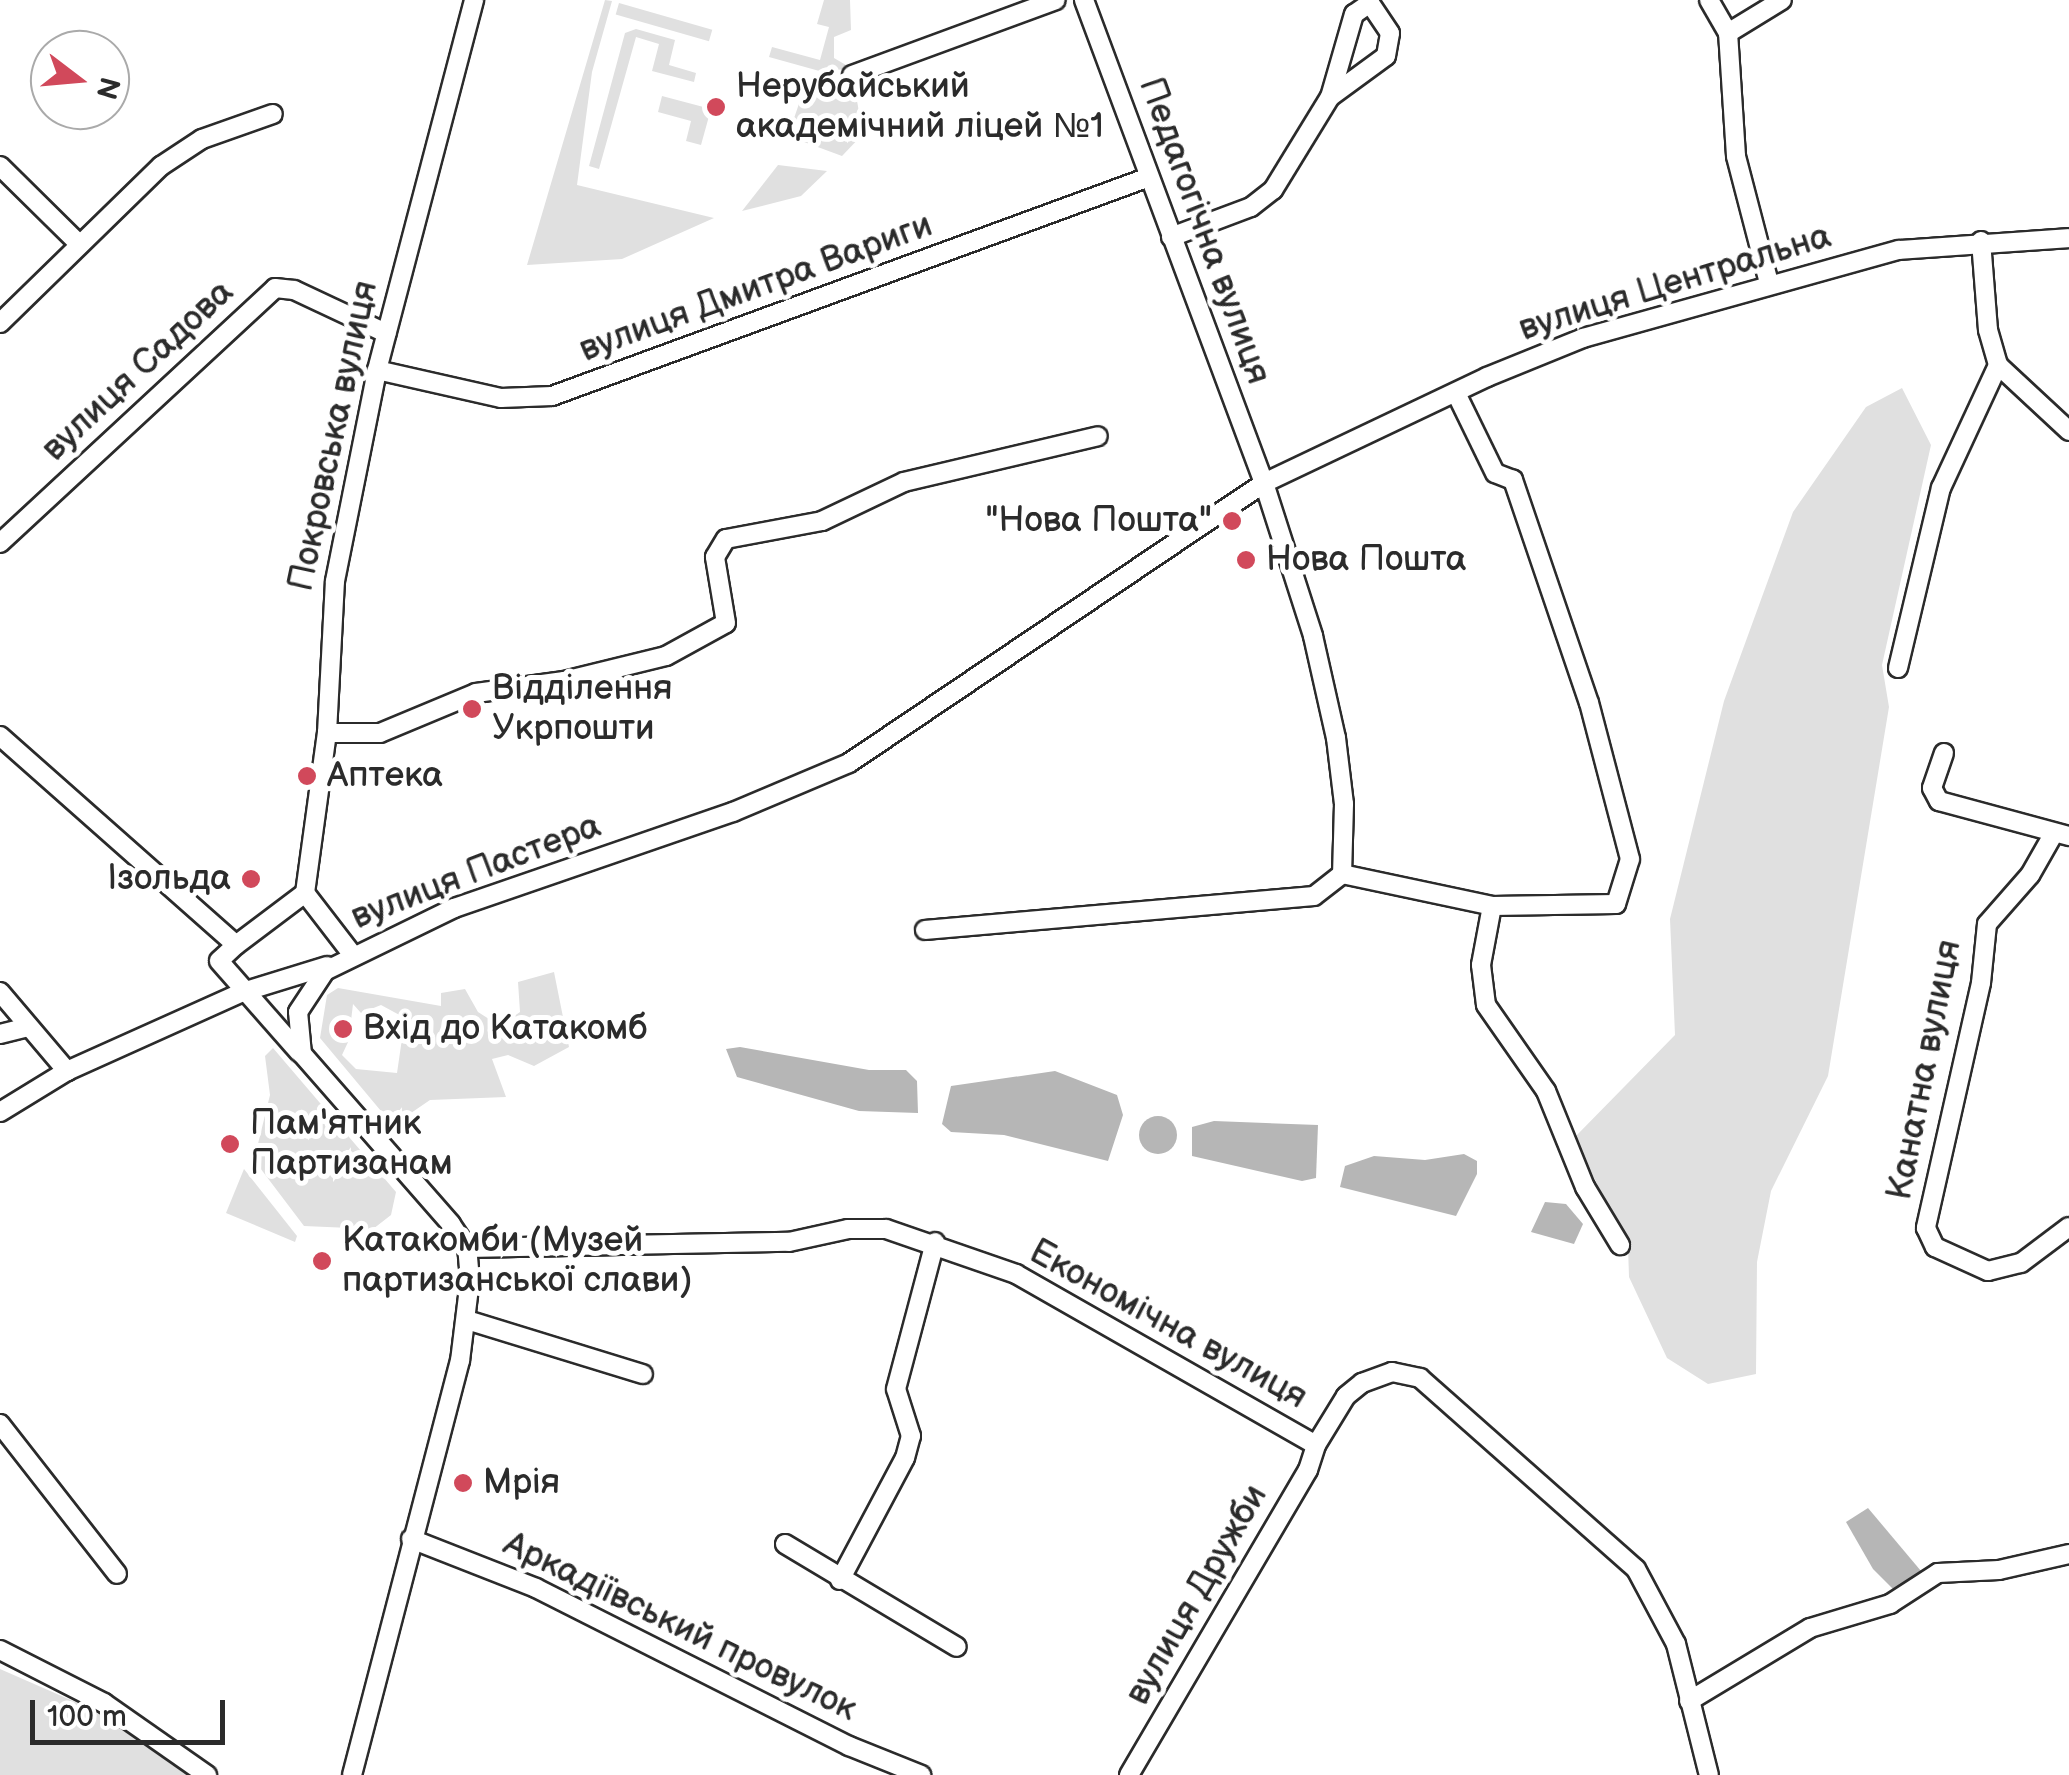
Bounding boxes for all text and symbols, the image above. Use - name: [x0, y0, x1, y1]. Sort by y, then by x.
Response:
- north arrow: [30, 30, 130, 130]
- place label: Нерубайський академічний ліцей №1: [736, 66, 1104, 148]
- street label: Педагогічна вулиця: [1129, 72, 1279, 390]
- text: N: [89, 73, 126, 103]
- marker: Нерубайський академічний ліцей №1: [705, 96, 727, 118]
- street label: вулиця Дмитра Вариги: [574, 205, 938, 371]
- street label: вулиця Центральна: [1514, 216, 1836, 350]
- street label: вулиця Садова: [34, 272, 242, 470]
- street label: Покровська вулиця: [281, 277, 387, 595]
- place label: "Нова Пошта": [985, 500, 1212, 542]
- marker: "Нова Пошта": [1221, 510, 1243, 532]
- place label: Нова Пошта: [1266, 539, 1466, 581]
- marker: Нова Пошта: [1235, 549, 1257, 571]
- place label: Відділення Укрпошти: [492, 668, 672, 750]
- marker: Відділення Укрпошти: [461, 698, 483, 720]
- place label: Аптека: [327, 755, 443, 797]
- marker: Аптека: [296, 765, 318, 787]
- street label: вулиця Пастера: [345, 805, 607, 939]
- place label: Ізольда: [107, 858, 231, 900]
- marker: Ізольда: [240, 868, 262, 890]
- street label: Канатна вулиця: [1879, 936, 1971, 1204]
- place label: Вхід до Катакомб: [363, 1008, 647, 1050]
- marker: Вхід до Катакомб: [332, 1018, 354, 1040]
- place label: Пам'ятник Партизанам: [250, 1103, 453, 1185]
- marker: Пам'ятник Партизанам: [219, 1133, 241, 1155]
- place label: Катакомби (Музей партизанської слави): [342, 1220, 692, 1302]
- street label: Економічна вулиця: [1022, 1231, 1314, 1419]
- marker: Катакомби (Музей партизанської слави): [311, 1250, 333, 1272]
- place label: Мрія: [483, 1462, 560, 1504]
- marker: Мрія: [452, 1472, 474, 1494]
- street label: вулиця Дружби: [1117, 1478, 1277, 1712]
- street label: Аркадіївський провулок: [497, 1523, 863, 1731]
- scale bar: [35, 1680, 230, 1742]
- text: 100 m: [47, 1699, 127, 1735]

